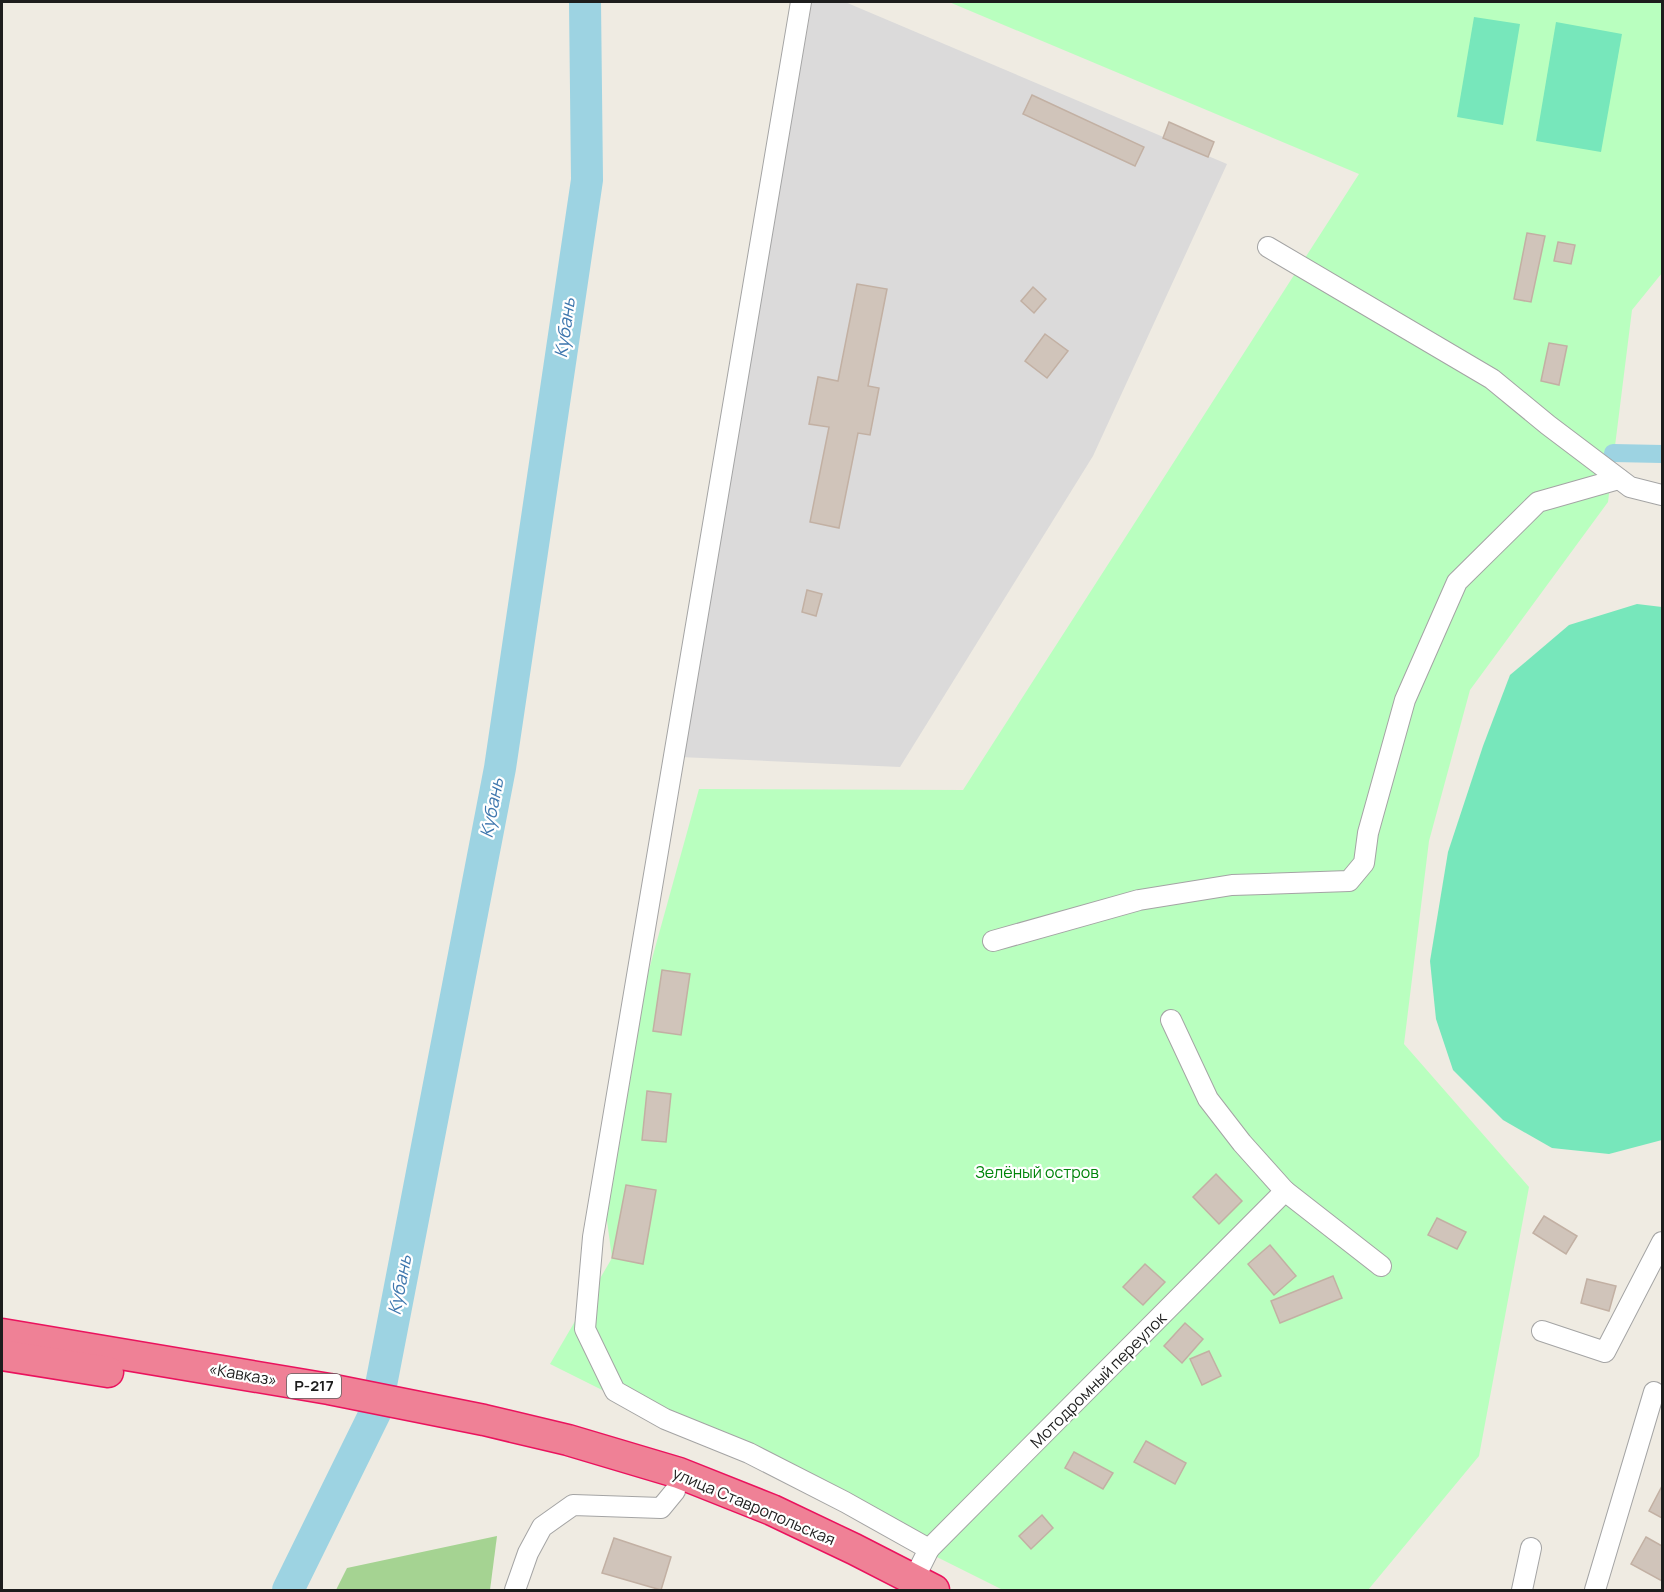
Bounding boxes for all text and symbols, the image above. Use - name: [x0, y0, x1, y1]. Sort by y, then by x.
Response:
- water label: Кубань: [548, 296, 580, 359]
- water label: Кубань: [474, 776, 509, 840]
- park label: Зелёный остров: [975, 1161, 1099, 1183]
- water label: Кубань: [382, 1253, 417, 1317]
- street label: Мотодромный переулок: [1025, 1306, 1172, 1453]
- street label: «Кавказ»: [207, 1357, 279, 1391]
- road number: Р-217: [287, 1374, 341, 1398]
- street label: улица Ставропольская: [669, 1462, 839, 1550]

